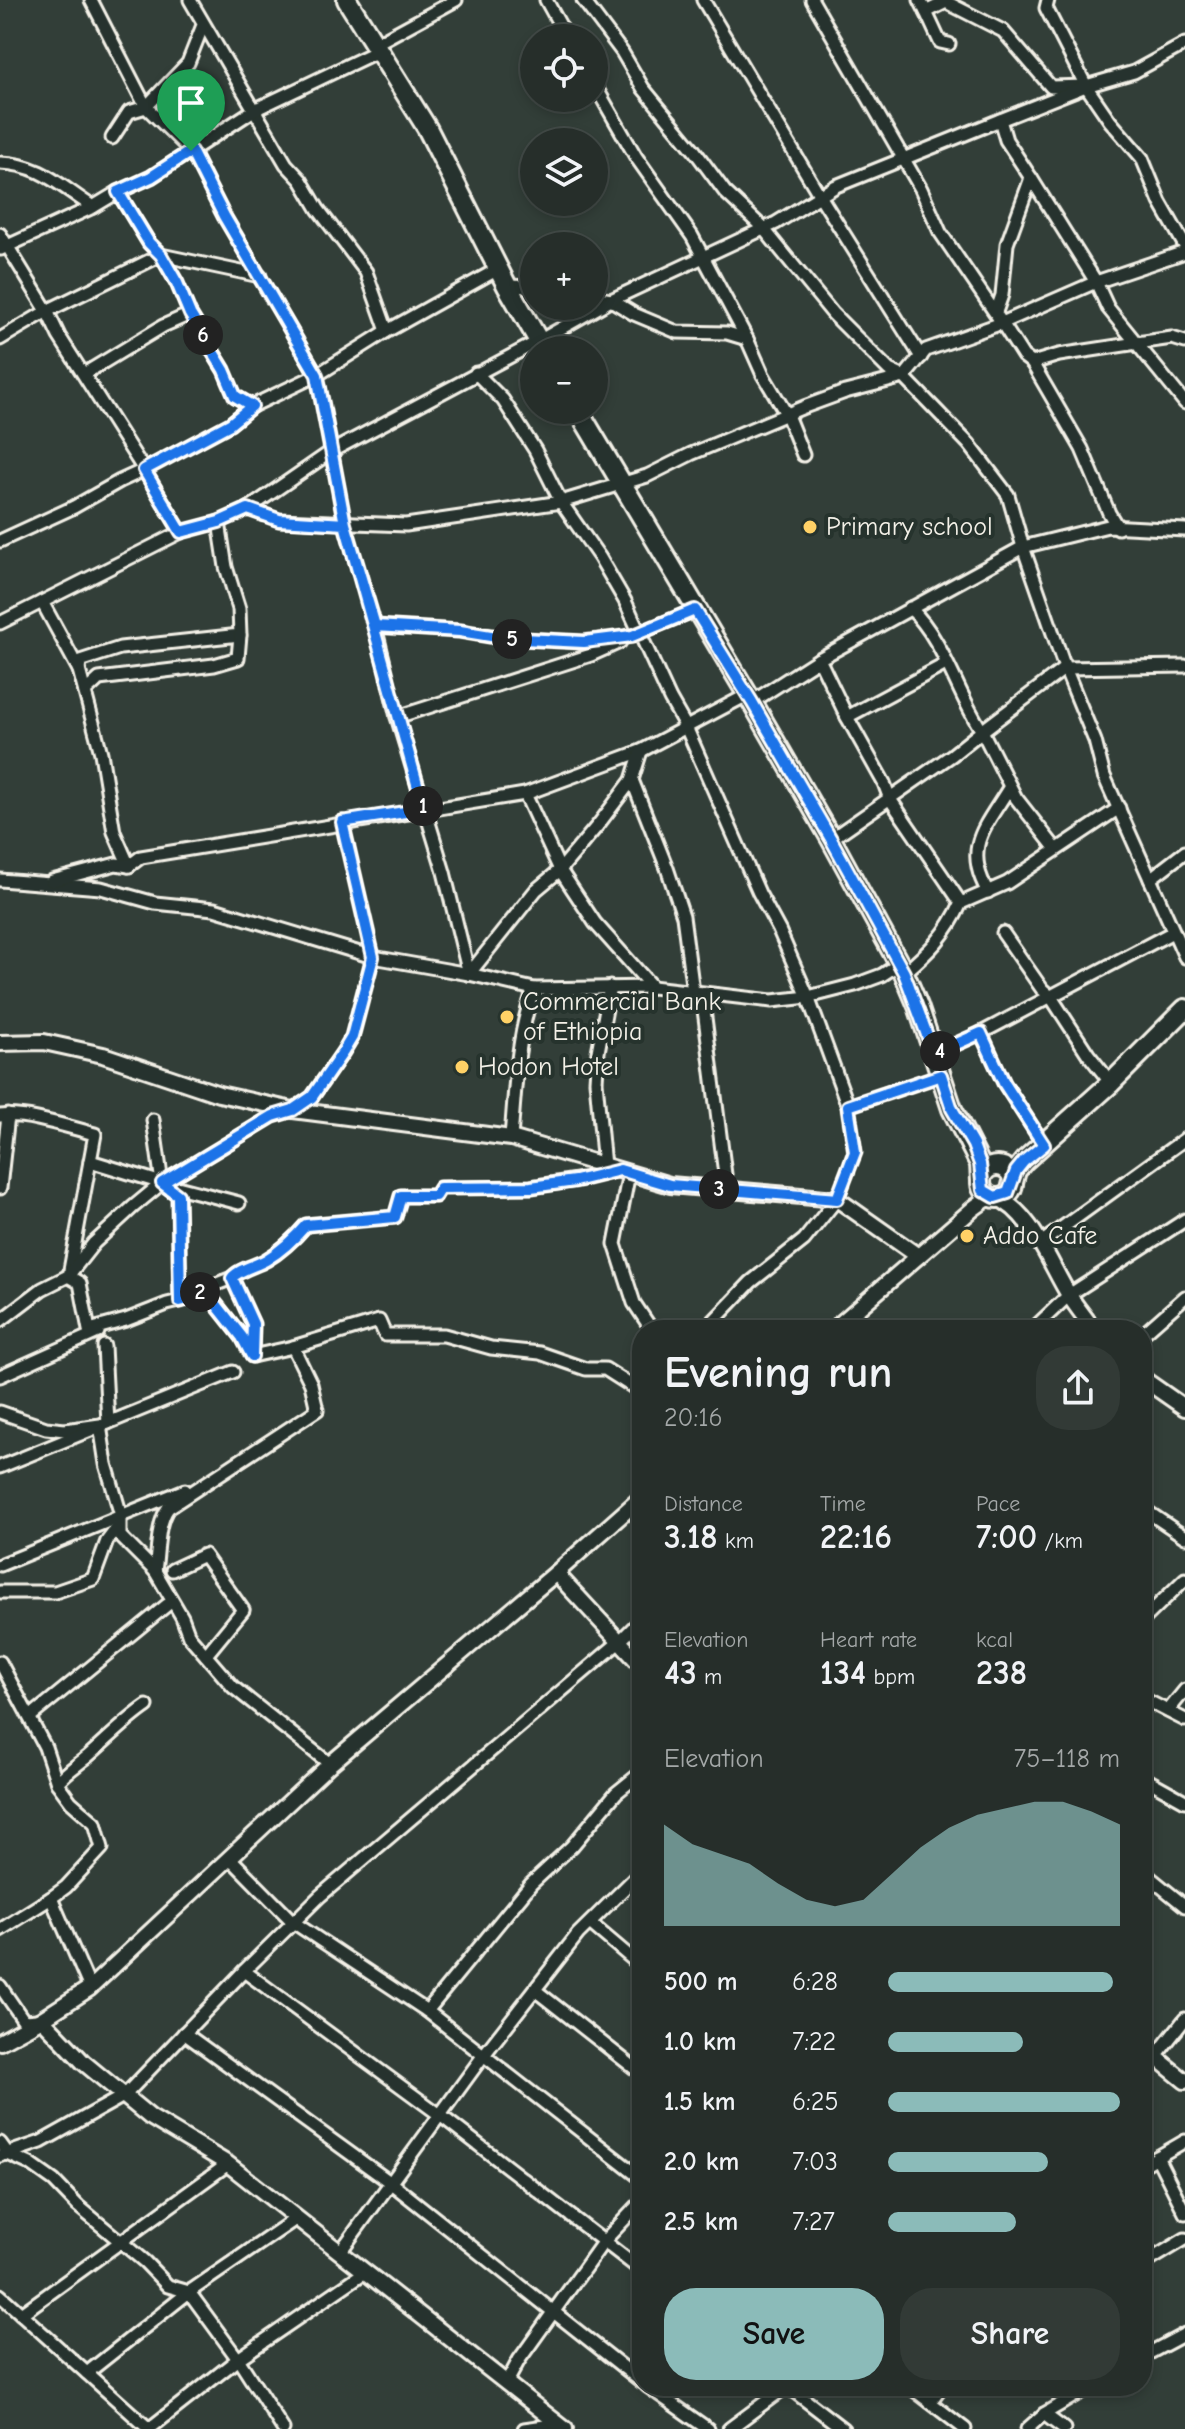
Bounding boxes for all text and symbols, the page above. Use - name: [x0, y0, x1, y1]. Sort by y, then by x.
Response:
- map controls: [520, 24, 608, 424]
- button: locate: [520, 24, 608, 112]
- pin: [157, 69, 225, 151]
- icon: arrive: [169, 81, 213, 125]
- button: layers: [520, 128, 608, 216]
- button: +: [520, 232, 608, 320]
- pin: 6: [183, 315, 223, 355]
- text: 6: [197, 322, 209, 348]
- button: −: [520, 336, 608, 424]
- place label: Primary school: [826, 512, 993, 542]
- marker: Primary school: [801, 518, 819, 536]
- pin: 5: [492, 619, 532, 659]
- text: 5: [506, 626, 518, 652]
- pin: 1: [403, 786, 443, 826]
- text: 1: [419, 793, 427, 819]
- place label: Commercial Bank of Ethiopia: [523, 987, 721, 1047]
- marker: Commercial Bank of Ethiopia: [498, 1008, 516, 1026]
- pin: 4: [920, 1031, 960, 1071]
- text: 4: [935, 1038, 945, 1064]
- place label: Hodon Hotel: [478, 1052, 619, 1082]
- marker: Hodon Hotel: [453, 1058, 471, 1076]
- pin: 3: [699, 1169, 739, 1209]
- text: 3: [714, 1176, 724, 1202]
- place label: Addo Cafe: [983, 1221, 1097, 1251]
- marker: Addo Cafe: [958, 1227, 976, 1245]
- pin: 2: [180, 1272, 220, 1312]
- text: 2: [195, 1279, 205, 1305]
- button: share: [1036, 1346, 1120, 1430]
- text: Evening run: [664, 1347, 892, 1398]
- text: 20:16: [664, 1403, 723, 1433]
- text: Distance: [664, 1491, 743, 1517]
- text: Time: [820, 1491, 866, 1517]
- text: Pace: [976, 1491, 1020, 1517]
- text: 3.18: [664, 1517, 718, 1557]
- text: 22:16: [820, 1517, 892, 1557]
- text: 7:00: [976, 1517, 1037, 1557]
- text: km: [718, 1528, 754, 1554]
- text: /km: [1037, 1528, 1083, 1554]
- text: Elevation: [664, 1627, 748, 1653]
- text: Heart rate: [820, 1627, 917, 1653]
- text: kcal: [976, 1627, 1013, 1653]
- text: 43: [664, 1653, 697, 1693]
- text: 134: [820, 1653, 866, 1693]
- text: 238: [976, 1653, 1027, 1693]
- text: m: [697, 1664, 722, 1690]
- text: bpm: [866, 1664, 915, 1690]
- text: Elevation: [664, 1744, 764, 1774]
- text: 75–118 m: [1014, 1744, 1120, 1774]
- text: 500 m: [664, 1967, 738, 1997]
- text: 6:28: [792, 1967, 838, 1997]
- text: 1.0 km: [664, 2027, 736, 2057]
- text: 7:22: [792, 2027, 836, 2057]
- text: 1.5 km: [664, 2087, 735, 2117]
- text: 6:25: [792, 2087, 839, 2117]
- text: 2.0 km: [664, 2147, 739, 2177]
- text: 7:03: [792, 2147, 838, 2177]
- text: 2.5 km: [664, 2207, 738, 2237]
- text: 7:27: [792, 2207, 835, 2237]
- button: Save: [664, 2288, 884, 2380]
- button: Share: [900, 2288, 1120, 2380]

